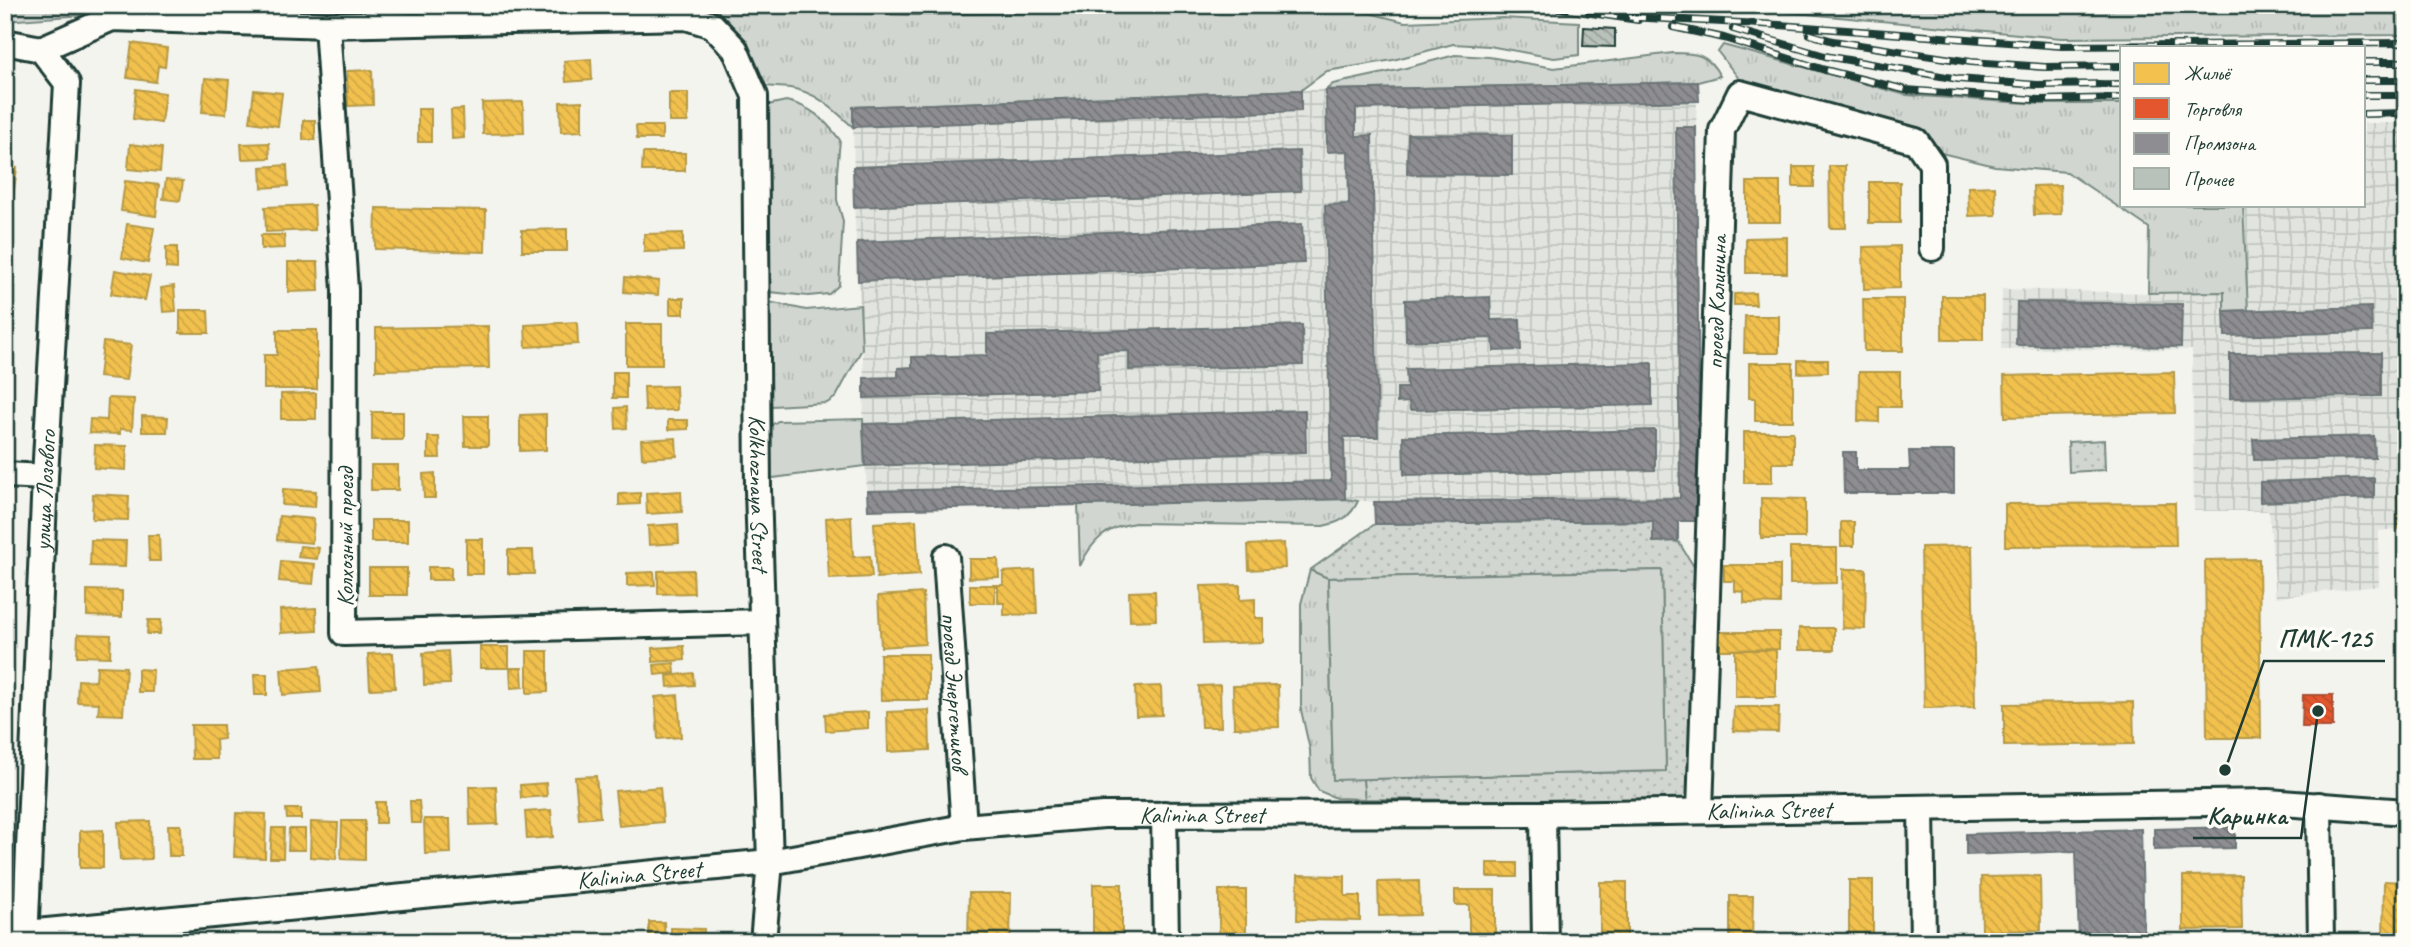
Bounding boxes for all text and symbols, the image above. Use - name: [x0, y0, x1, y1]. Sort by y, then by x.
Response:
- legend: [2120, 46, 2366, 206]
- text: Жильё: [2184, 60, 2233, 86]
- text: Торговля: [2184, 96, 2243, 122]
- text: Промзона: [2184, 130, 2257, 156]
- text: Прочее: [2184, 166, 2235, 192]
- street label: проезд Калинина: [1699, 233, 1734, 370]
- street label: Kolkhoznaya Street: [742, 415, 776, 575]
- street label: улица Лозового: [27, 428, 63, 553]
- street label: Колхозный проезд: [330, 465, 360, 606]
- street label: проезд Энергетиков: [935, 612, 976, 777]
- callout: ПМК-125: [2264, 614, 2385, 661]
- text: ПМК-125: [2278, 622, 2374, 655]
- callout: Каринка: [2193, 791, 2301, 838]
- street label: Kalinina Street: [1706, 794, 1835, 826]
- text: Каринка: [2207, 799, 2290, 832]
- street label: Kalinina Street: [1139, 800, 1267, 830]
- street label: Kalinina Street: [576, 853, 706, 895]

